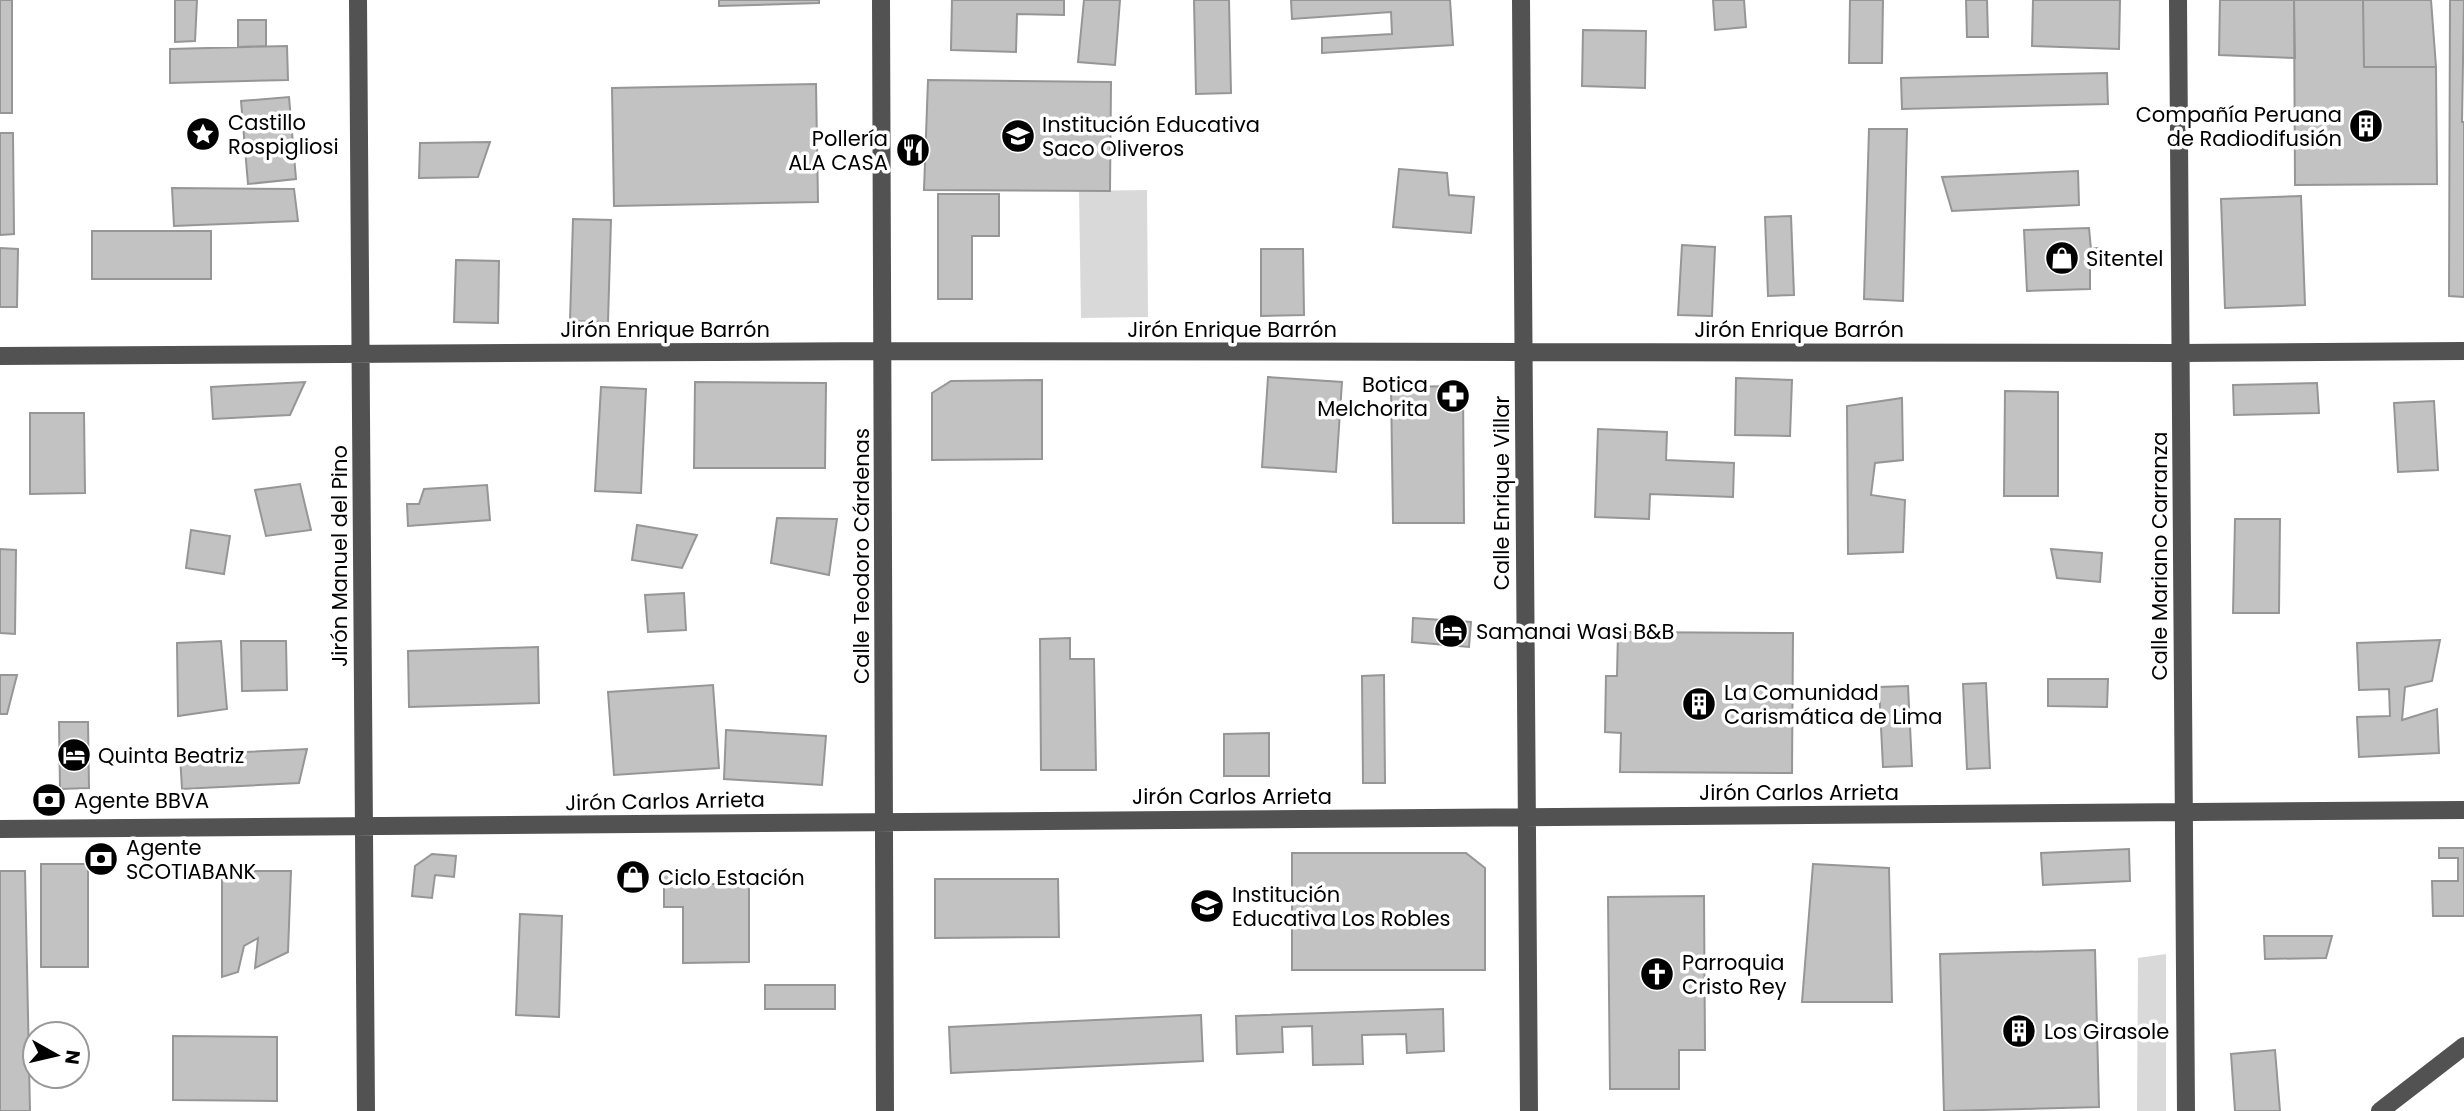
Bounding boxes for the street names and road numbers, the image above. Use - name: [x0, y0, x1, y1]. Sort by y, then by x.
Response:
- street label: Jirón Enrique Barrón: [560, 315, 770, 344]
- street label: Jirón Enrique Barrón: [1127, 315, 1337, 344]
- street label: Jirón Enrique Barrón: [1694, 315, 1904, 344]
- street label: Calle Enrique Villar: [1487, 396, 1516, 590]
- street label: Calle Teodoro Cárdenas: [847, 428, 876, 684]
- street label: Calle Mariano Carranza: [2145, 432, 2174, 680]
- street label: Jirón Manuel del Pino: [325, 445, 354, 667]
- street label: Jirón Carlos Arrieta: [1699, 778, 1899, 807]
- street label: Jirón Carlos Arrieta: [1132, 782, 1332, 811]
- street label: Jirón Carlos Arrieta: [565, 785, 765, 817]

